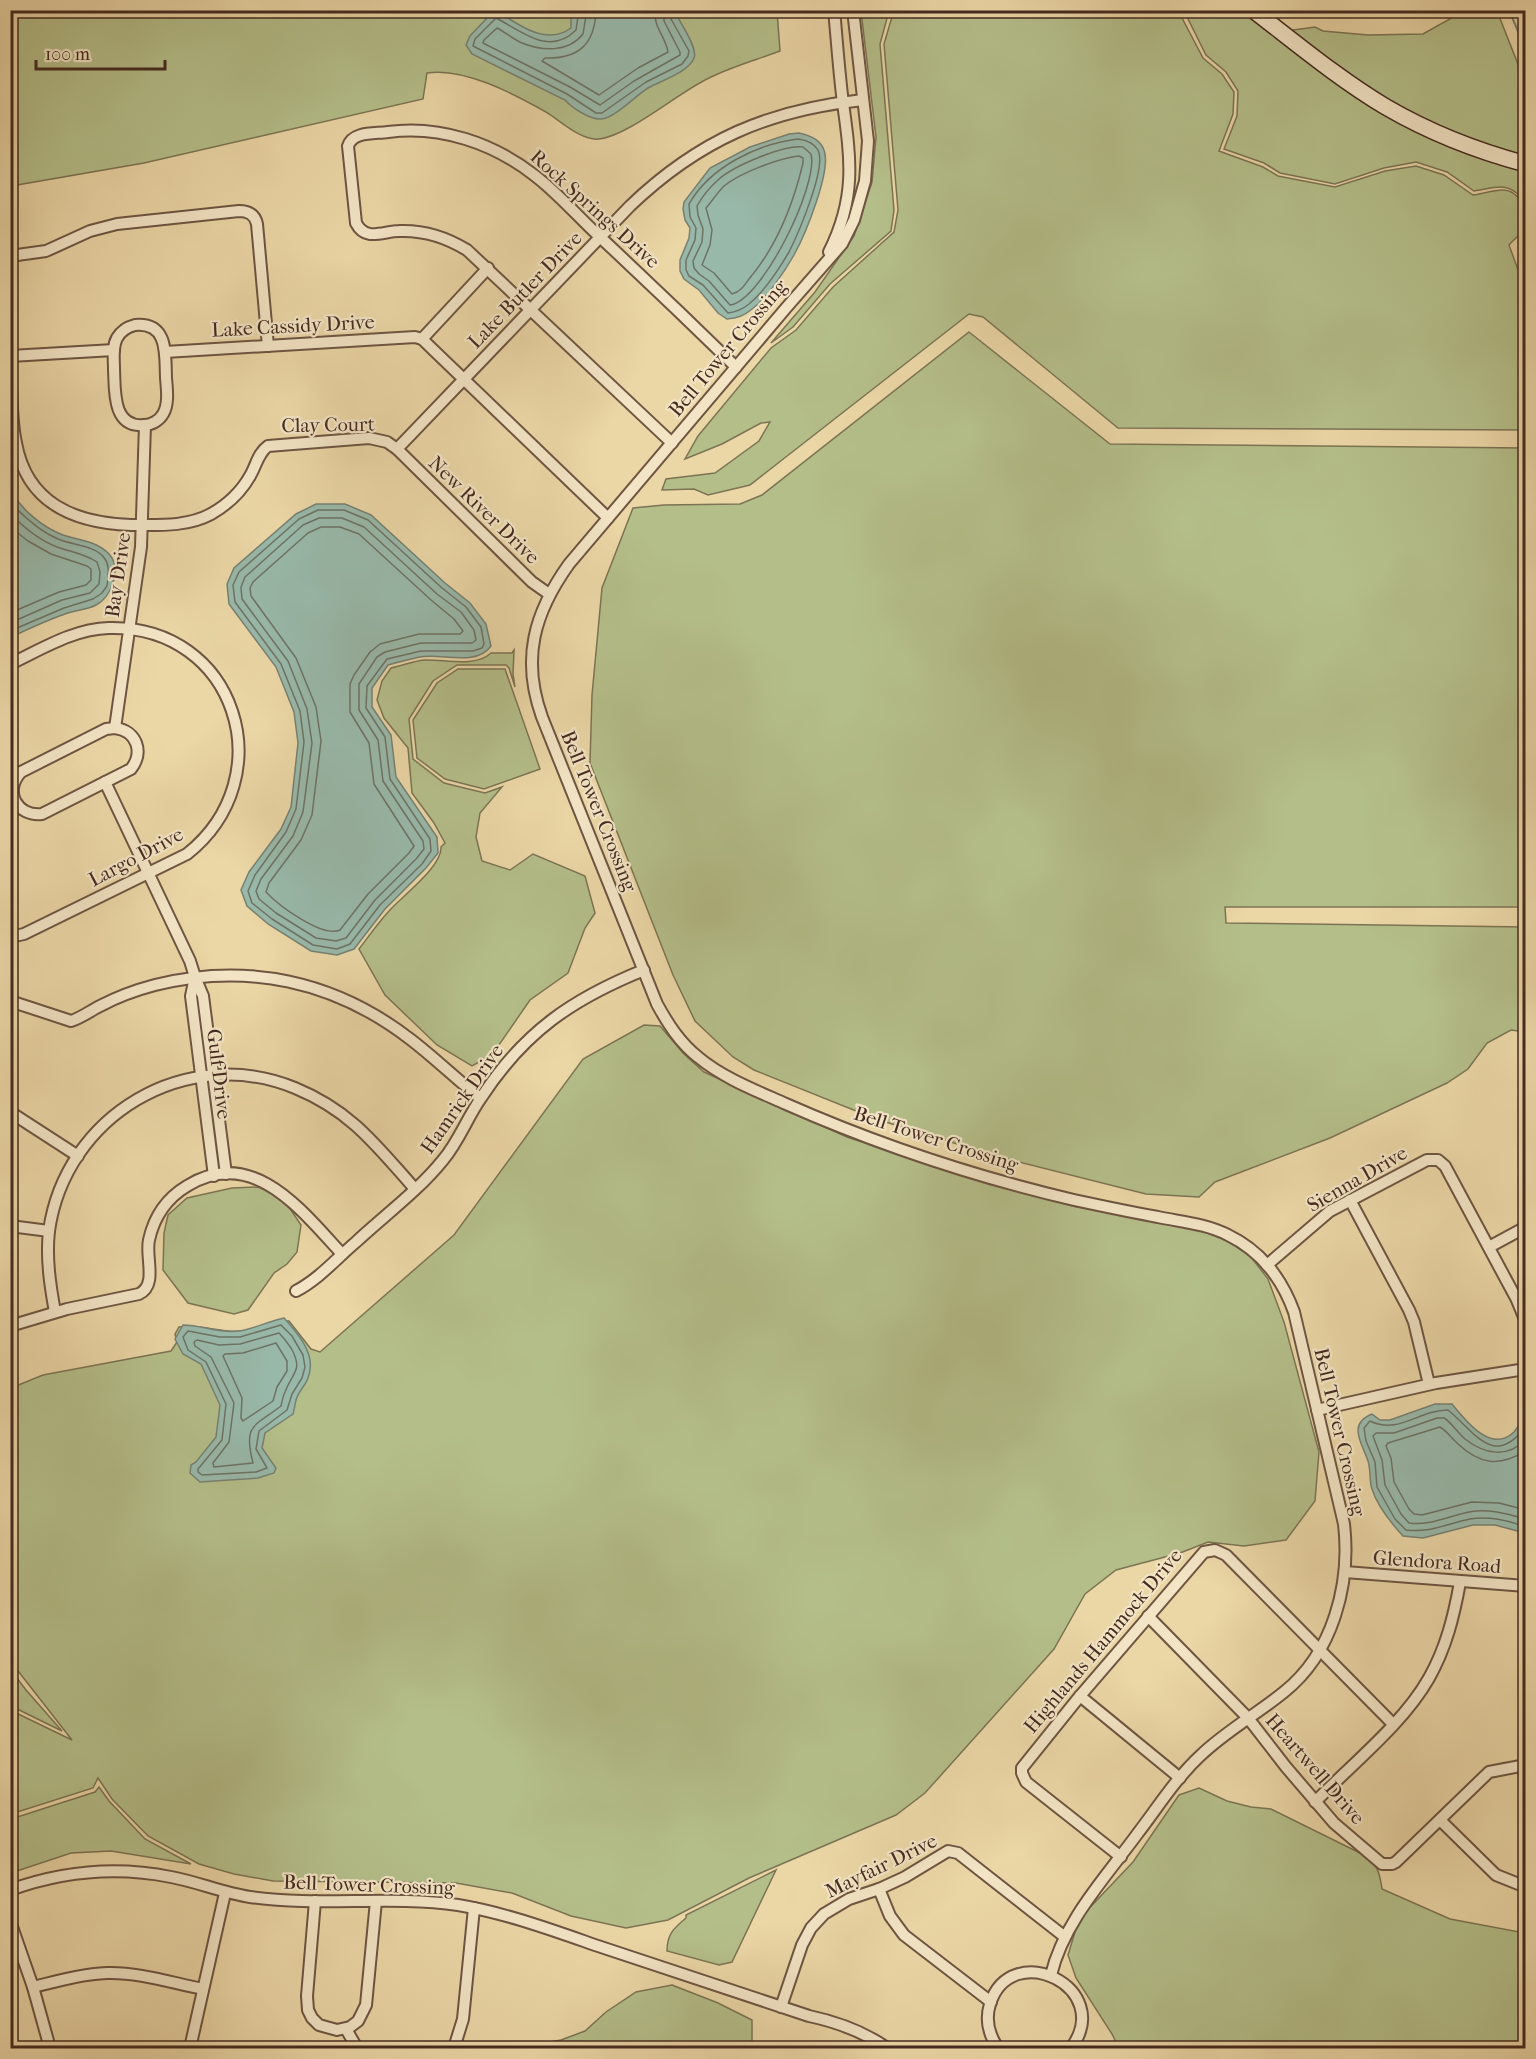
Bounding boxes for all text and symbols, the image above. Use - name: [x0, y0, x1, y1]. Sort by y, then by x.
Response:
- scale bar: [36, 33, 165, 71]
- text: 100 m: [45, 44, 90, 65]
- street label: Rock Springs Drive: [526, 145, 664, 273]
- street label: Lake Butler Drive: [463, 227, 587, 353]
- street label: Bell Tower Crossing: [664, 275, 792, 421]
- street label: Lake Cassidy Drive: [211, 310, 375, 342]
- street label: Clay Court: [281, 413, 375, 437]
- street label: New River Drive: [424, 451, 544, 569]
- street label: Bay Drive: [101, 531, 135, 619]
- street label: Bell Tower Crossing: [556, 727, 642, 895]
- street label: Largo Drive: [85, 822, 187, 892]
- street label: Gulf Drive: [202, 1028, 236, 1121]
- street label: Hamrick Drive: [416, 1040, 508, 1158]
- street label: Bell Tower Crossing: [851, 1102, 1021, 1177]
- street label: Sienna Drive: [1303, 1141, 1411, 1217]
- street label: Bell Tower Crossing: [1309, 1346, 1371, 1518]
- street label: Highlands Hammock Drive: [1019, 1544, 1187, 1738]
- street label: Glendora Road: [1372, 1546, 1503, 1578]
- street label: Heartwell Drive: [1261, 1709, 1369, 1829]
- street label: Mayfair Drive: [821, 1829, 941, 1903]
- street label: Bell Tower Crossing: [283, 1871, 455, 1899]

